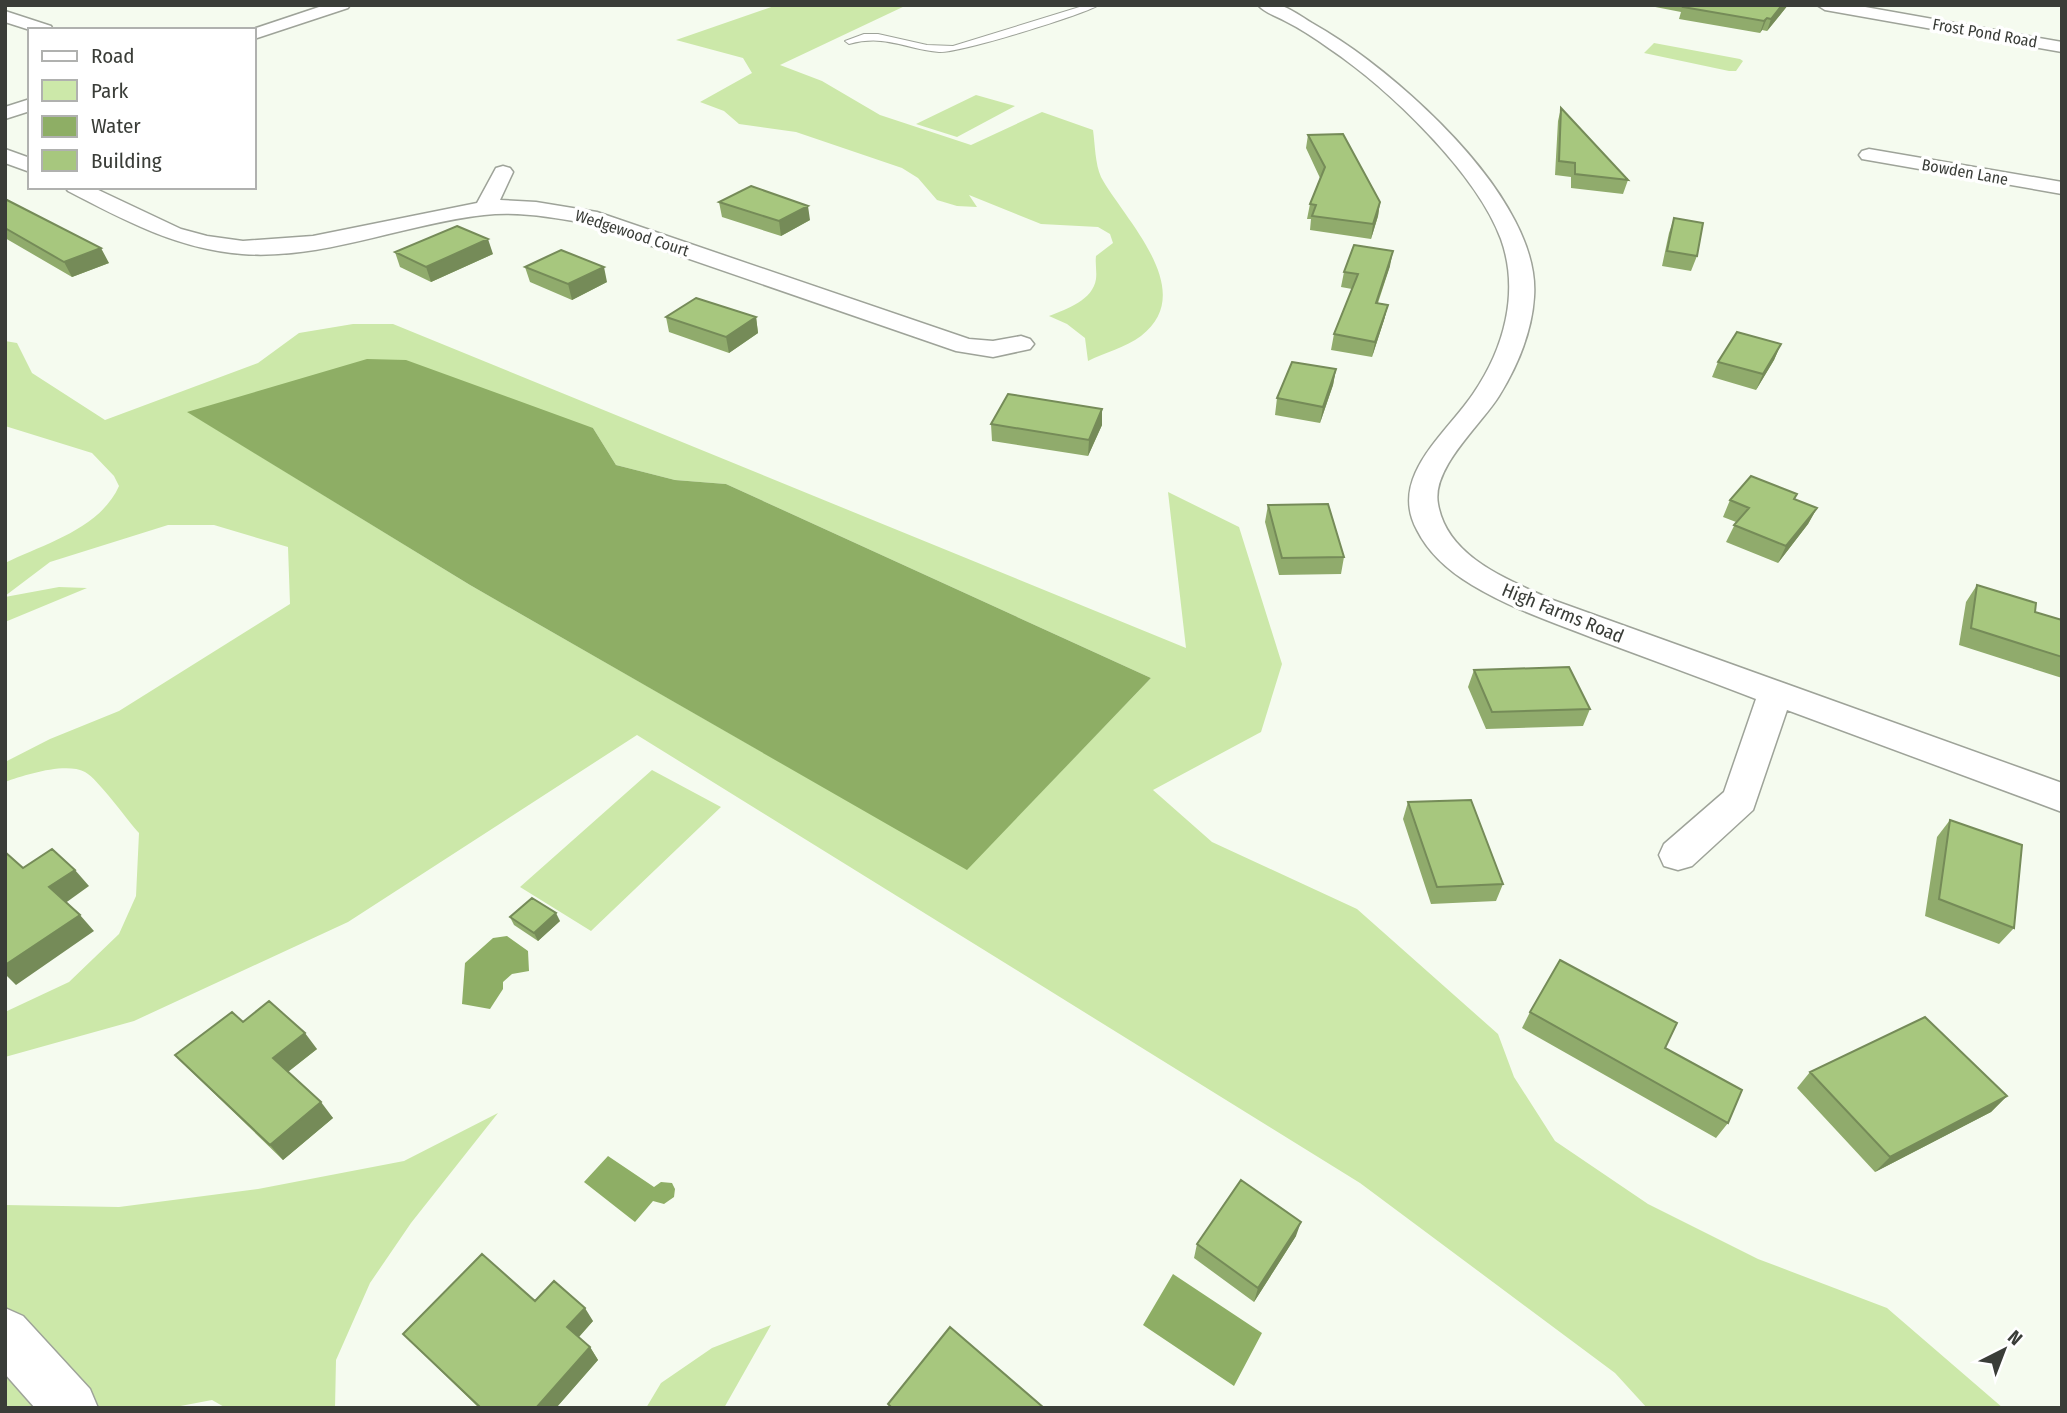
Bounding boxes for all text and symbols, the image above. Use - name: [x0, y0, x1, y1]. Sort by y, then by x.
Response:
- street label: Frost Pond Road: [1931, 14, 2039, 52]
- legend: [28, 28, 256, 189]
- text: Road: [91, 43, 135, 69]
- text: Park: [91, 78, 129, 104]
- text: Water: [91, 113, 141, 139]
- text: Building: [91, 148, 162, 174]
- street label: Bowden Lane: [1920, 155, 2010, 189]
- street label: Wedgewood Court: [573, 206, 692, 261]
- street label: High Farms Road: [1499, 578, 1627, 648]
- north arrow: [1969, 1315, 2039, 1385]
- text: N: [2003, 1325, 2027, 1350]

